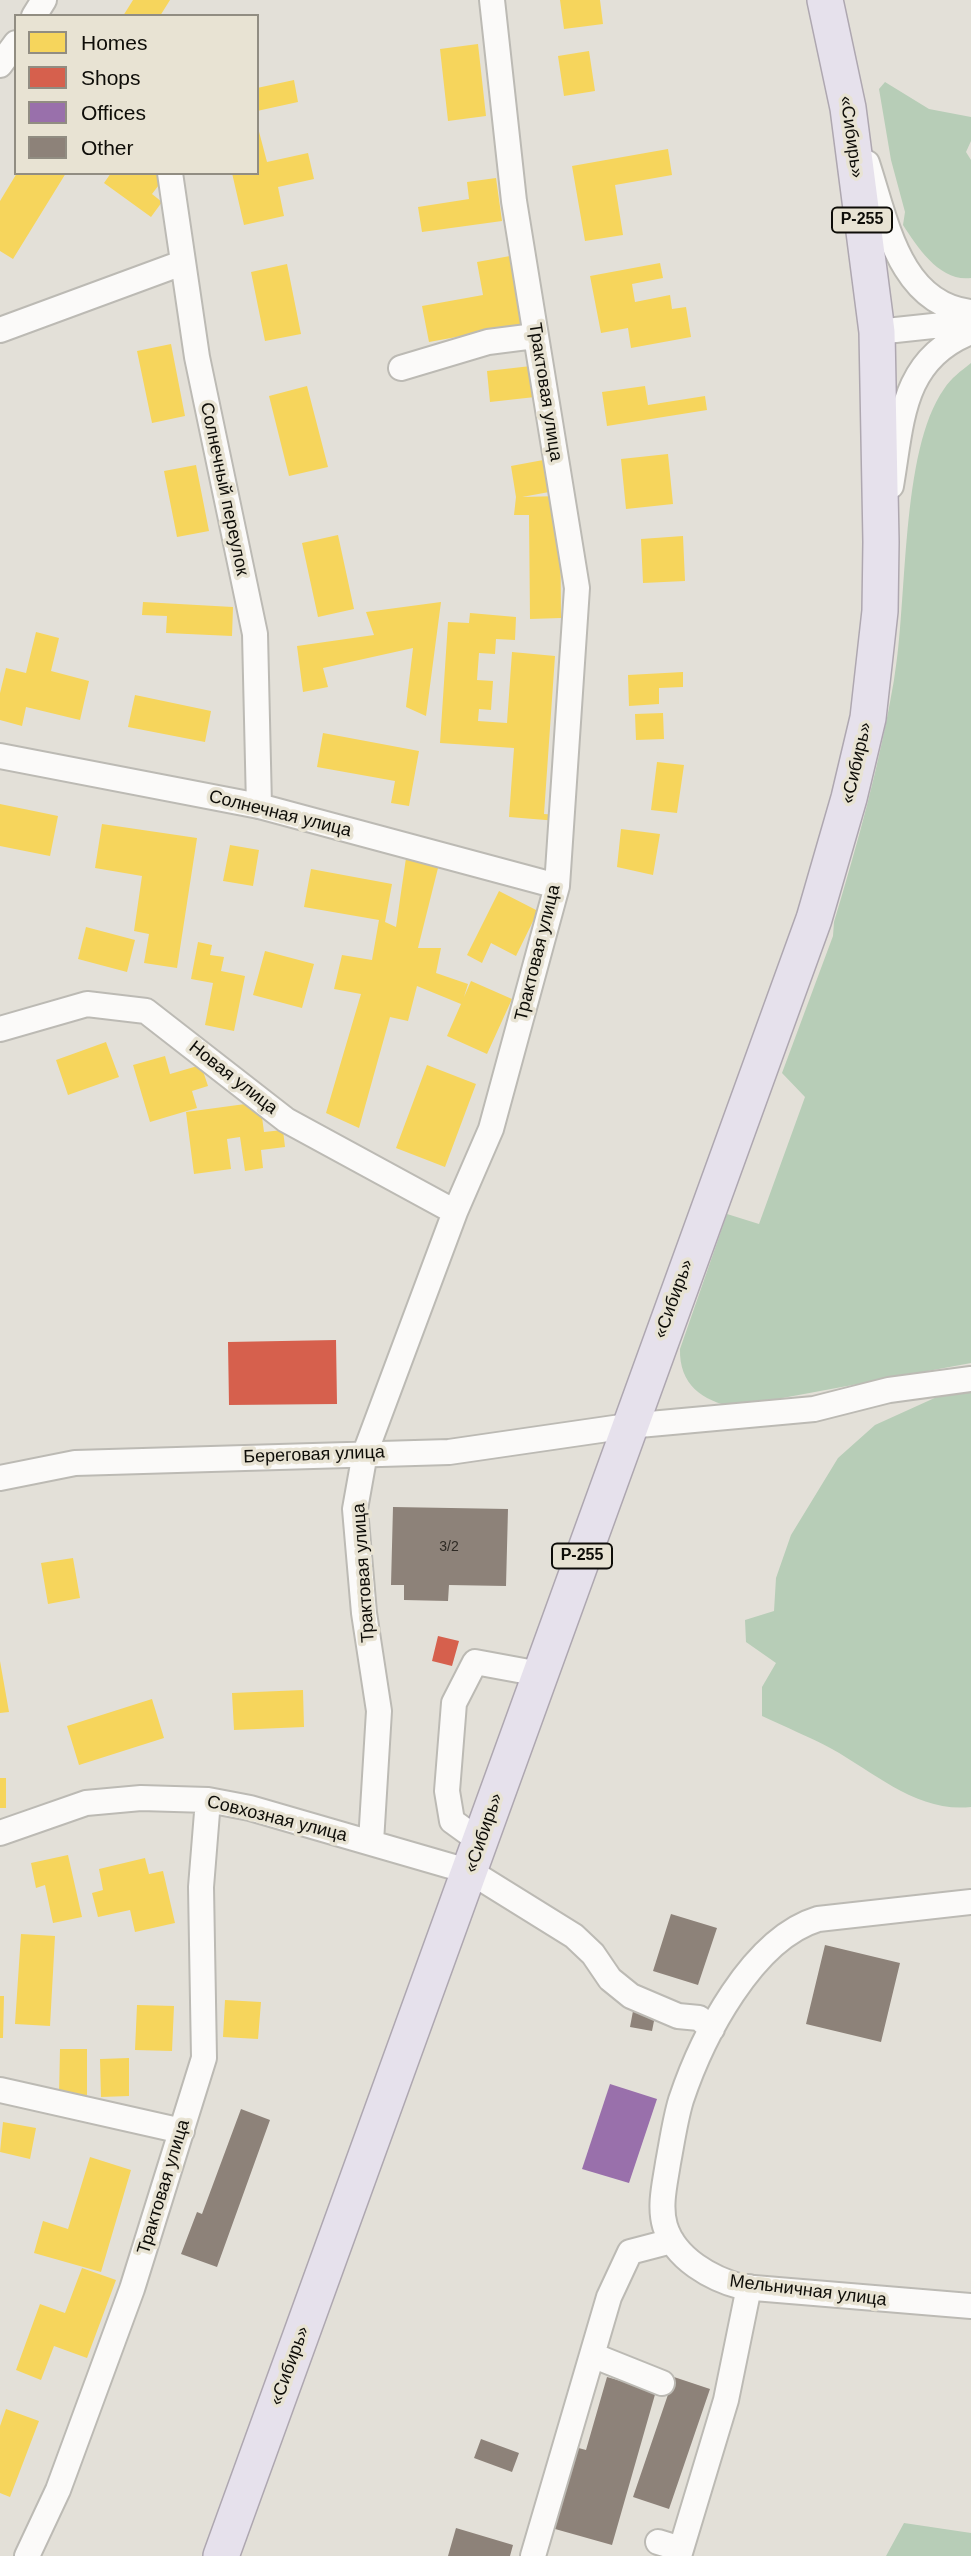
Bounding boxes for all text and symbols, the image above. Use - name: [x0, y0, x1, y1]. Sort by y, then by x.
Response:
- legend: [14, 14, 259, 175]
- text: Homes: [81, 31, 148, 54]
- text: Shops: [81, 66, 141, 89]
- street label: «Сибирь»: [835, 94, 867, 180]
- text: Offices: [81, 101, 146, 124]
- text: Other: [81, 136, 134, 159]
- road number: Р-255: [832, 208, 892, 232]
- street label: Трактовая улица: [523, 321, 567, 463]
- street label: Солнечный переулок: [195, 400, 253, 578]
- street label: «Сибирь»: [837, 720, 877, 806]
- street label: Солнечная улица: [207, 786, 353, 842]
- street label: Трактовая улица: [511, 883, 565, 1023]
- street label: Новая улица: [184, 1037, 282, 1119]
- street label: «Сибирь»: [650, 1256, 698, 1342]
- street label: Береговая улица: [243, 1442, 385, 1468]
- street label: Трактовая улица: [348, 1503, 380, 1643]
- house number: 3/2: [439, 1539, 459, 1555]
- road number: Р-255: [552, 1544, 612, 1568]
- street label: «Сибирь»: [460, 1790, 508, 1876]
- street label: Совхозная улица: [205, 1791, 349, 1847]
- street label: Трактовая улица: [133, 2117, 195, 2257]
- street label: Мельничная улица: [728, 2271, 888, 2311]
- street label: «Сибирь»: [266, 2323, 314, 2409]

